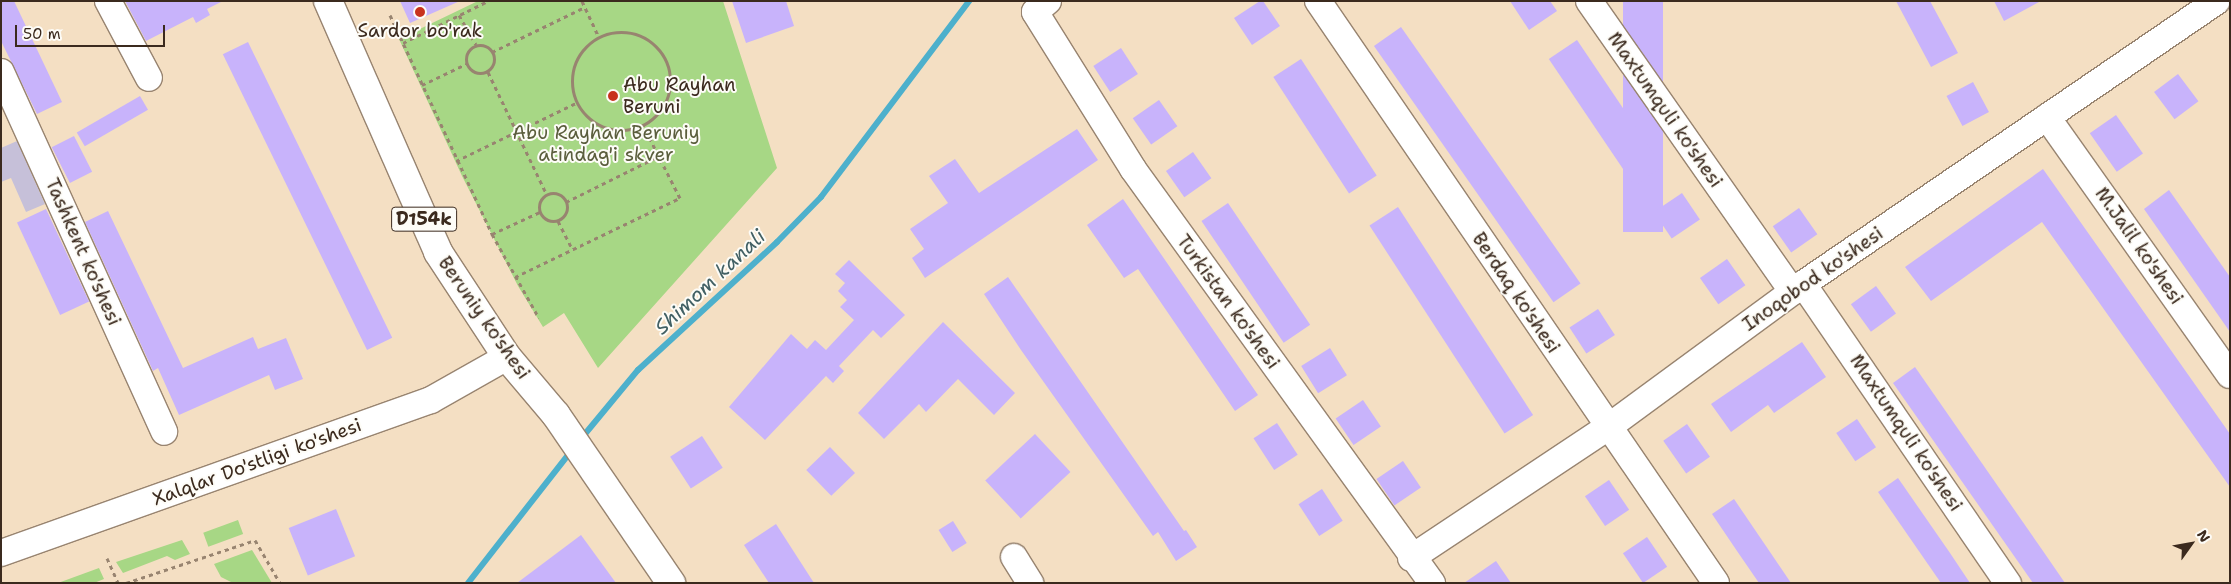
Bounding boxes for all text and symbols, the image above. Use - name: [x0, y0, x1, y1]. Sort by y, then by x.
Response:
- marker: Sardor bo'rak: [414, 6, 426, 18]
- scale bar: [18, 15, 168, 47]
- place label: Sardor bo'rak: [358, 20, 482, 42]
- text: 50 m: [23, 24, 61, 44]
- street label: Maxtumquli ko'shesi: [1603, 28, 1727, 192]
- place label: Abu Rayhan Beruni: [623, 74, 736, 118]
- marker: Abu Rayhan Beruni: [607, 90, 619, 102]
- park label: Abu Rayhan Beruniy atindag'i skver: [512, 122, 700, 166]
- street label: Tashkent ko'shesi: [40, 175, 126, 329]
- street label: M.Jalil ko'shesi: [2090, 183, 2188, 309]
- road number: D154k: [390, 203, 458, 234]
- street label: Inoqobod ko'shesi: [1738, 222, 1888, 336]
- water label: Shimom kanali: [650, 225, 770, 339]
- street label: Berdaq ko'shesi: [1467, 228, 1565, 358]
- street label: Turkistan ko'shesi: [1172, 230, 1284, 374]
- street label: Beruniy ko'shesi: [433, 252, 535, 384]
- street label: Maxtumquli ko'shesi: [1845, 350, 1967, 516]
- street label: Xalqlar Do'stligi ko'shesi: [149, 414, 365, 510]
- north arrow: [2166, 519, 2216, 569]
- text: N: [2193, 527, 2214, 546]

